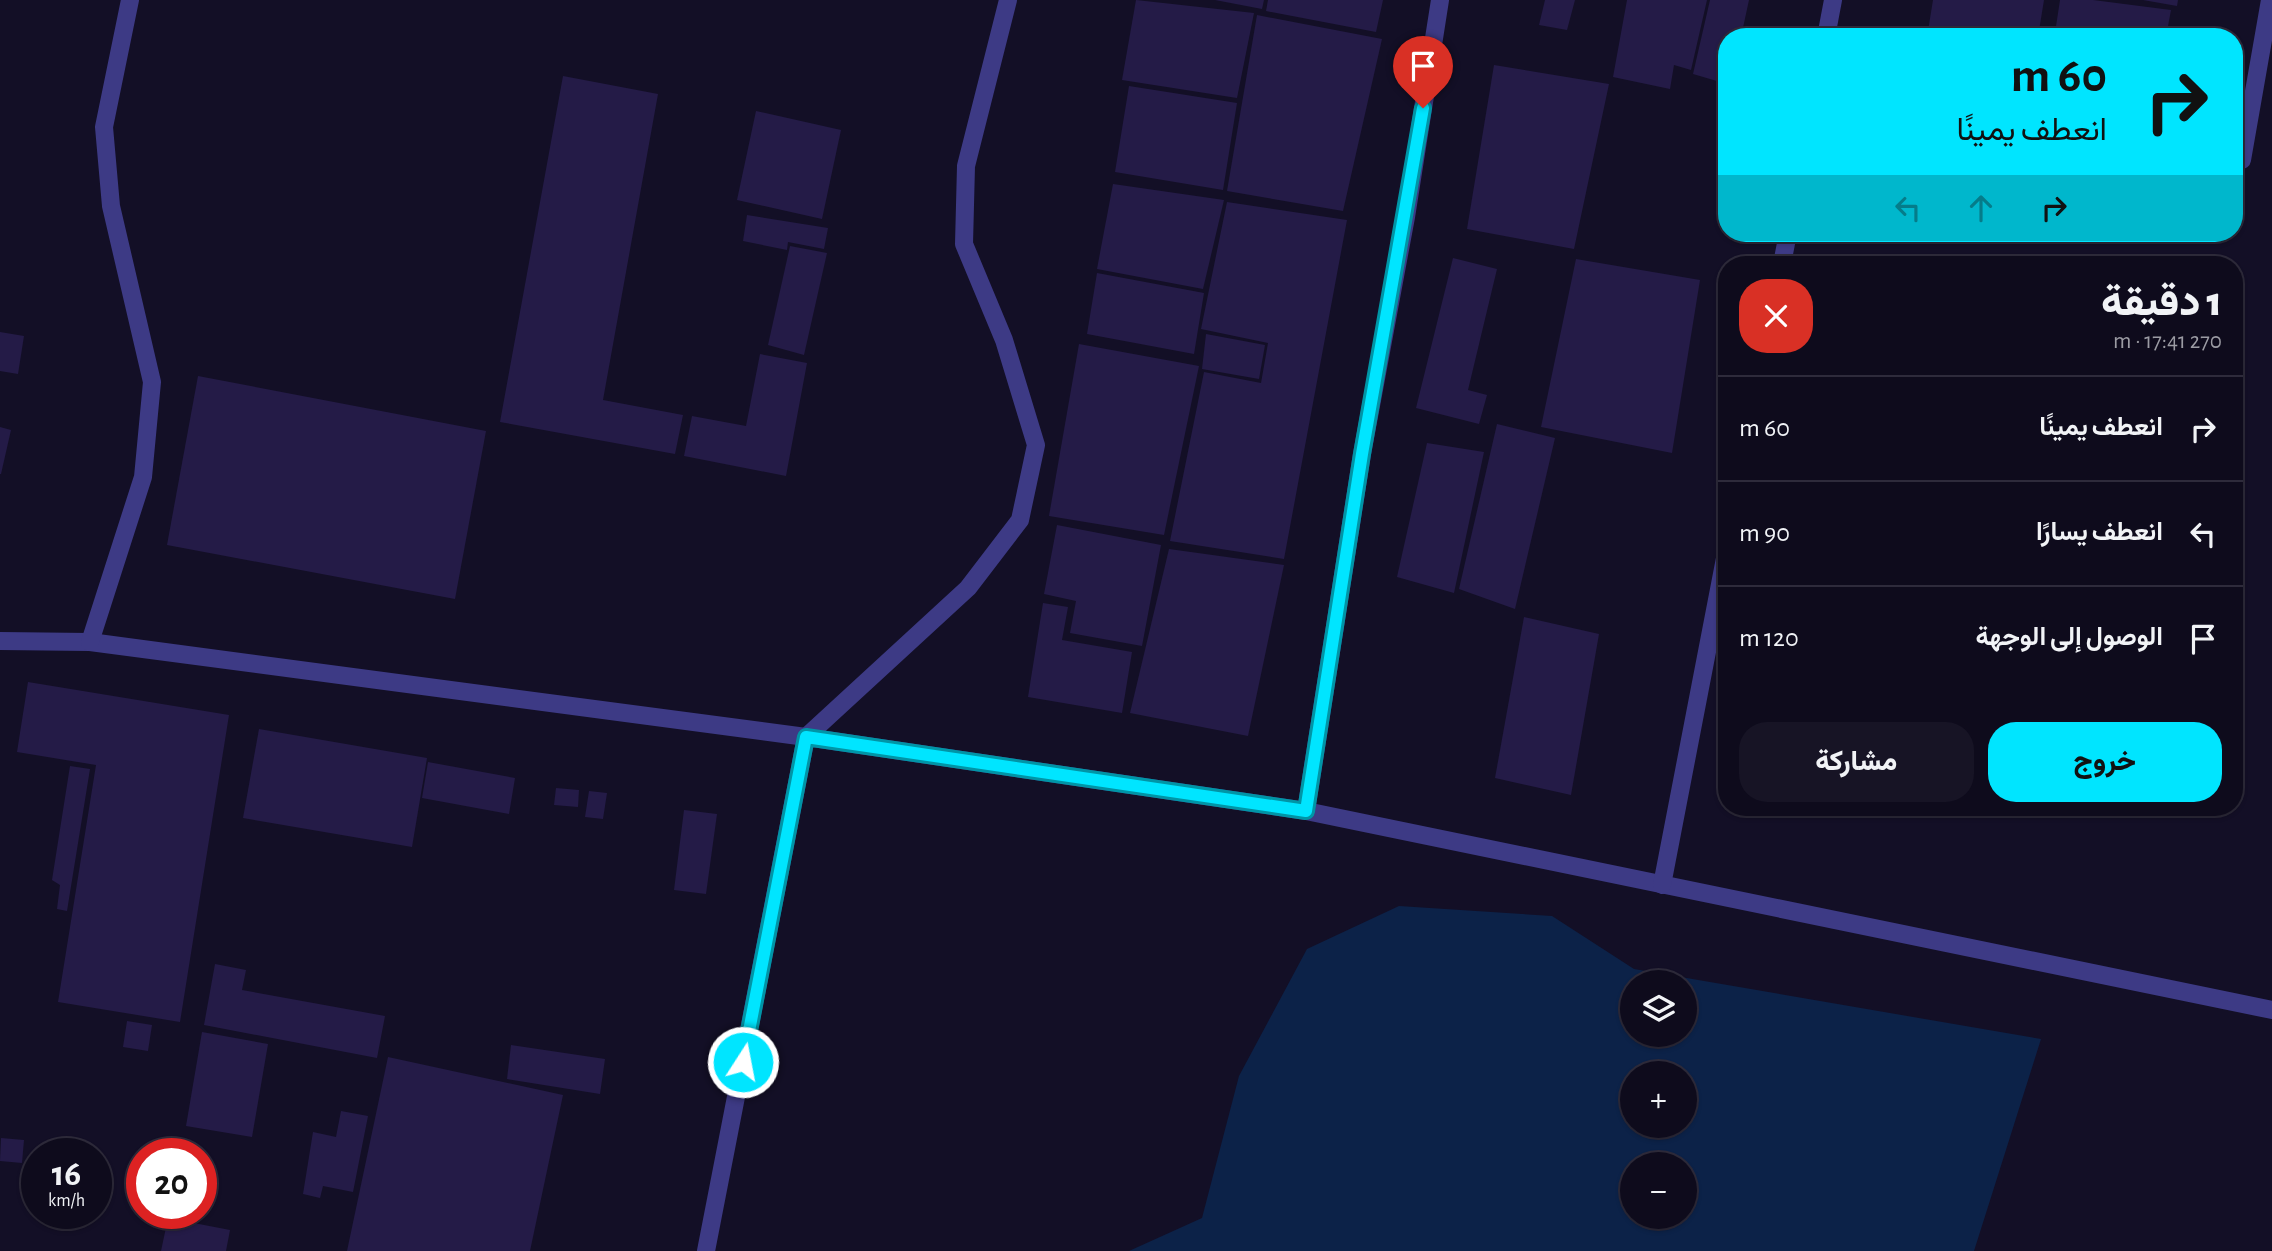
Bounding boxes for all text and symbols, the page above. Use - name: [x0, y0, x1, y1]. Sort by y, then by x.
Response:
- pin: [1393, 36, 1453, 108]
- icon: arrive: [1404, 47, 1442, 85]
- text: 60 m: [2011, 52, 2107, 101]
- icon: right: [2131, 56, 2222, 147]
- text: انعطف يمينًا: [1956, 114, 2107, 146]
- icon: left: [1889, 189, 1927, 227]
- icon: ahead: [1962, 189, 2000, 227]
- icon: right: [2035, 189, 2073, 227]
- button: close: [1739, 279, 1813, 353]
- text: 1 دقيقة: [2101, 281, 2222, 323]
- text: 270 m · 17:41: [2113, 330, 2222, 353]
- icon: right: [2184, 410, 2222, 448]
- text: انعطف يمينًا: [2039, 414, 2163, 440]
- text: 60 m: [1739, 415, 1790, 441]
- icon: left: [2184, 515, 2222, 553]
- text: انعطف يسارًا: [2036, 519, 2163, 545]
- text: 90 m: [1739, 520, 1790, 546]
- icon: arrive: [2184, 620, 2222, 658]
- text: الوصول إلى الوجهة: [1975, 624, 2163, 650]
- text: 120 m: [1739, 625, 1799, 651]
- button: مشاركة: [1739, 722, 1974, 802]
- button: خروج: [1988, 722, 2222, 802]
- map controls: [1620, 970, 1697, 1229]
- button: layers: [1620, 970, 1697, 1047]
- position arrow: [706, 1025, 780, 1099]
- button: +: [1620, 1061, 1697, 1138]
- speed limit sign: 20: [126, 1138, 217, 1229]
- button: −: [1620, 1152, 1697, 1229]
- text: 16: [52, 1157, 81, 1192]
- text: km/h: [48, 1192, 85, 1210]

